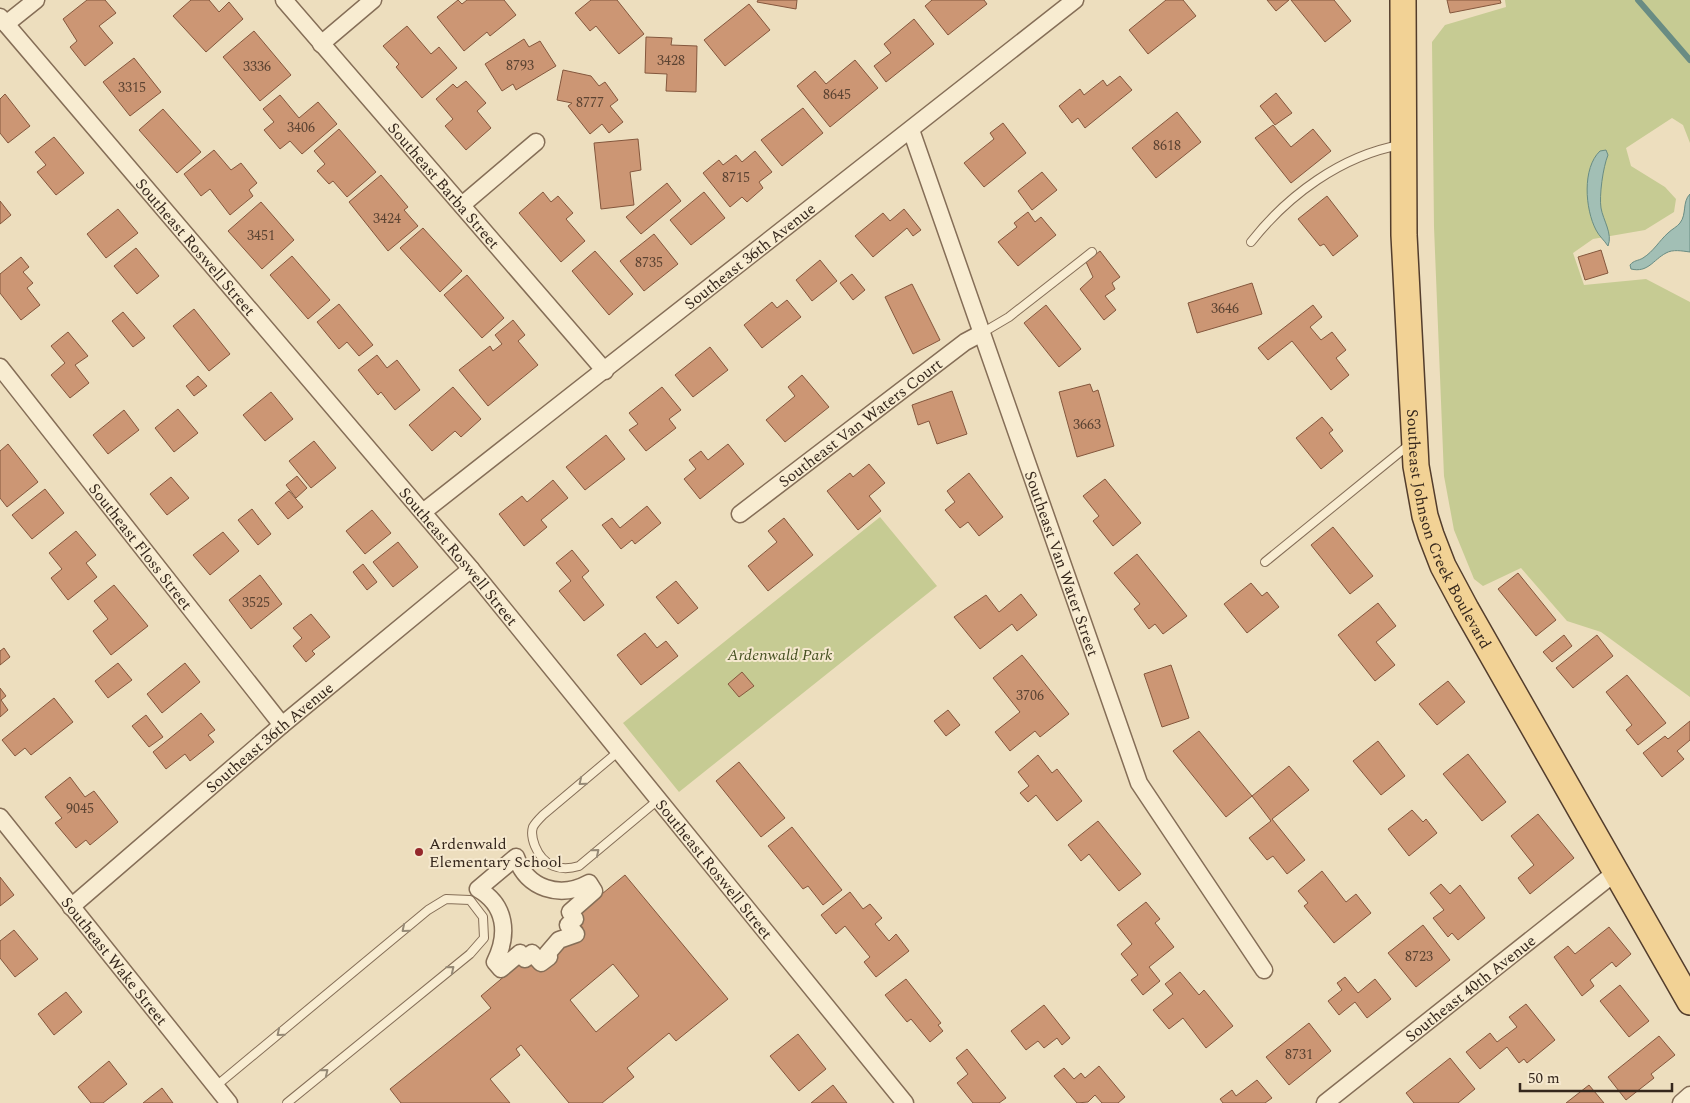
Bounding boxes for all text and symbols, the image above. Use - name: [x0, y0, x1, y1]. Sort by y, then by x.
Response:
- house number: 3428: [657, 50, 685, 71]
- house number: 8793: [506, 55, 534, 76]
- house number: 3336: [243, 56, 271, 77]
- house number: 3315: [118, 77, 146, 98]
- house number: 8645: [823, 84, 851, 105]
- house number: 8777: [576, 92, 604, 113]
- house number: 3406: [287, 117, 315, 138]
- street label: Southeast Barba Street: [382, 117, 506, 255]
- house number: 8618: [1153, 135, 1181, 156]
- house number: 8715: [722, 167, 750, 188]
- street label: Southeast Roswell Street: [129, 173, 261, 322]
- street label: Southeast 36th Avenue: [679, 197, 821, 316]
- house number: 3424: [373, 208, 401, 229]
- house number: 3451: [247, 225, 275, 246]
- house number: 8735: [635, 252, 663, 273]
- house number: 3646: [1211, 298, 1239, 319]
- street label: Southeast Van Waters Court: [773, 352, 948, 494]
- street label: Southeast Johnson Creek Boulevard: [1400, 408, 1497, 654]
- house number: 3663: [1073, 414, 1101, 435]
- street label: Southeast Van Water Street: [1018, 468, 1105, 660]
- street label: Southeast Floss Street: [83, 478, 198, 616]
- street label: Southeast Roswell Street: [393, 482, 524, 632]
- house number: 3525: [242, 592, 270, 613]
- park label: Ardenwald Park: [727, 643, 833, 667]
- street label: Southeast 36th Avenue: [200, 676, 339, 799]
- house number: 3706: [1016, 685, 1044, 706]
- one-way arrow: [578, 777, 587, 786]
- street label: Southeast Roswell Street: [649, 794, 779, 945]
- house number: 9045: [66, 798, 94, 819]
- place label: Ardenwald Elementary School: [429, 832, 562, 874]
- marker: Ardenwald Elementary School: [413, 846, 425, 858]
- one-way arrow: [590, 849, 599, 858]
- street label: Southeast Wake Street: [55, 892, 174, 1031]
- one-way arrow: [402, 923, 411, 932]
- street label: Southeast 40th Avenue: [1400, 929, 1541, 1048]
- house number: 8723: [1405, 946, 1433, 967]
- one-way arrow: [445, 967, 454, 975]
- one-way arrow: [277, 1027, 286, 1036]
- house number: 8731: [1285, 1044, 1313, 1065]
- scale bar: [1520, 1060, 1672, 1092]
- text: 50 m: [1528, 1067, 1560, 1090]
- one-way arrow: [319, 1070, 328, 1078]

